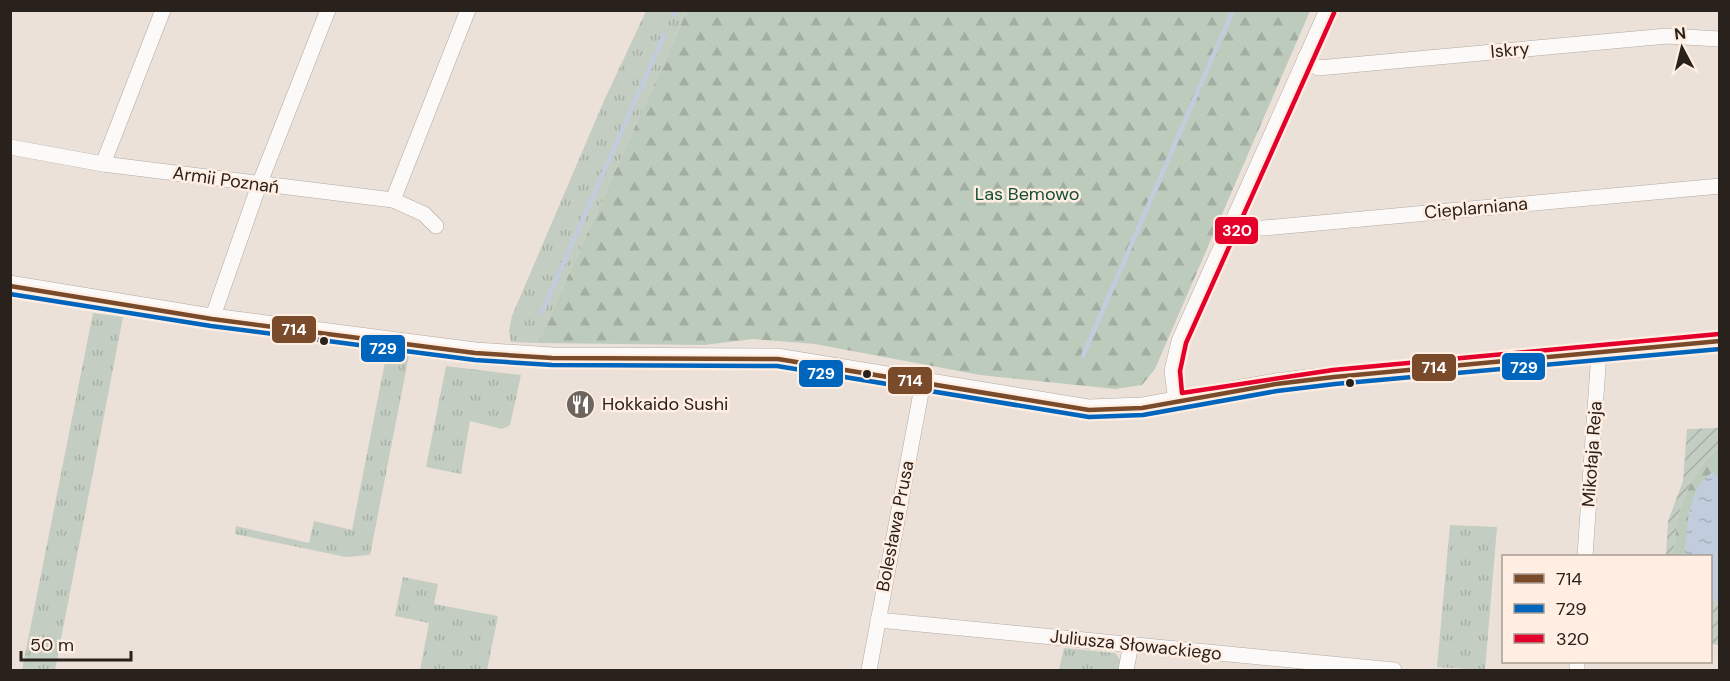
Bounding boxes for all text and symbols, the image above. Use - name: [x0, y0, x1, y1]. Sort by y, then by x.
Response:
- north arrow: [1652, 18, 1712, 78]
- text: N: [1673, 22, 1687, 45]
- street label: Iskry: [1490, 36, 1530, 64]
- street label: Armii Poznań: [171, 161, 281, 199]
- park label: Las Bemowo: [975, 182, 1079, 206]
- street label: Cieplarniana: [1423, 192, 1529, 224]
- line badge: 320: [1214, 216, 1259, 245]
- text: 320: [1222, 220, 1252, 241]
- line badge: 714: [271, 315, 317, 344]
- text: 714: [281, 319, 307, 340]
- line badge: 729: [360, 334, 406, 363]
- unlabelled marker: [318, 335, 330, 347]
- text: 729: [369, 338, 397, 359]
- line badge: 729: [1501, 352, 1546, 381]
- line badge: 714: [1411, 353, 1457, 382]
- text: 714: [1421, 357, 1447, 378]
- text: 729: [1510, 357, 1538, 378]
- line badge: 729: [798, 359, 844, 388]
- text: 729: [807, 363, 835, 384]
- line badge: 714: [887, 366, 933, 395]
- unlabelled marker: [861, 368, 873, 380]
- text: 714: [897, 370, 923, 391]
- unlabelled marker: [1344, 377, 1356, 389]
- restaurant icon: Hokkaido Sushi: [565, 388, 597, 420]
- place label: Hokkaido Sushi: [602, 392, 728, 416]
- street label: Mikołaja Reja: [1576, 400, 1608, 508]
- street label: Bolesława Prusa: [871, 458, 919, 594]
- legend: [1502, 555, 1712, 663]
- text: 714: [1556, 567, 1582, 591]
- text: 729: [1556, 597, 1587, 621]
- scale bar: [21, 624, 130, 662]
- street label: Juliusza Słowackiego: [1049, 624, 1223, 666]
- text: 320: [1556, 627, 1589, 651]
- text: 50 m: [30, 633, 74, 657]

